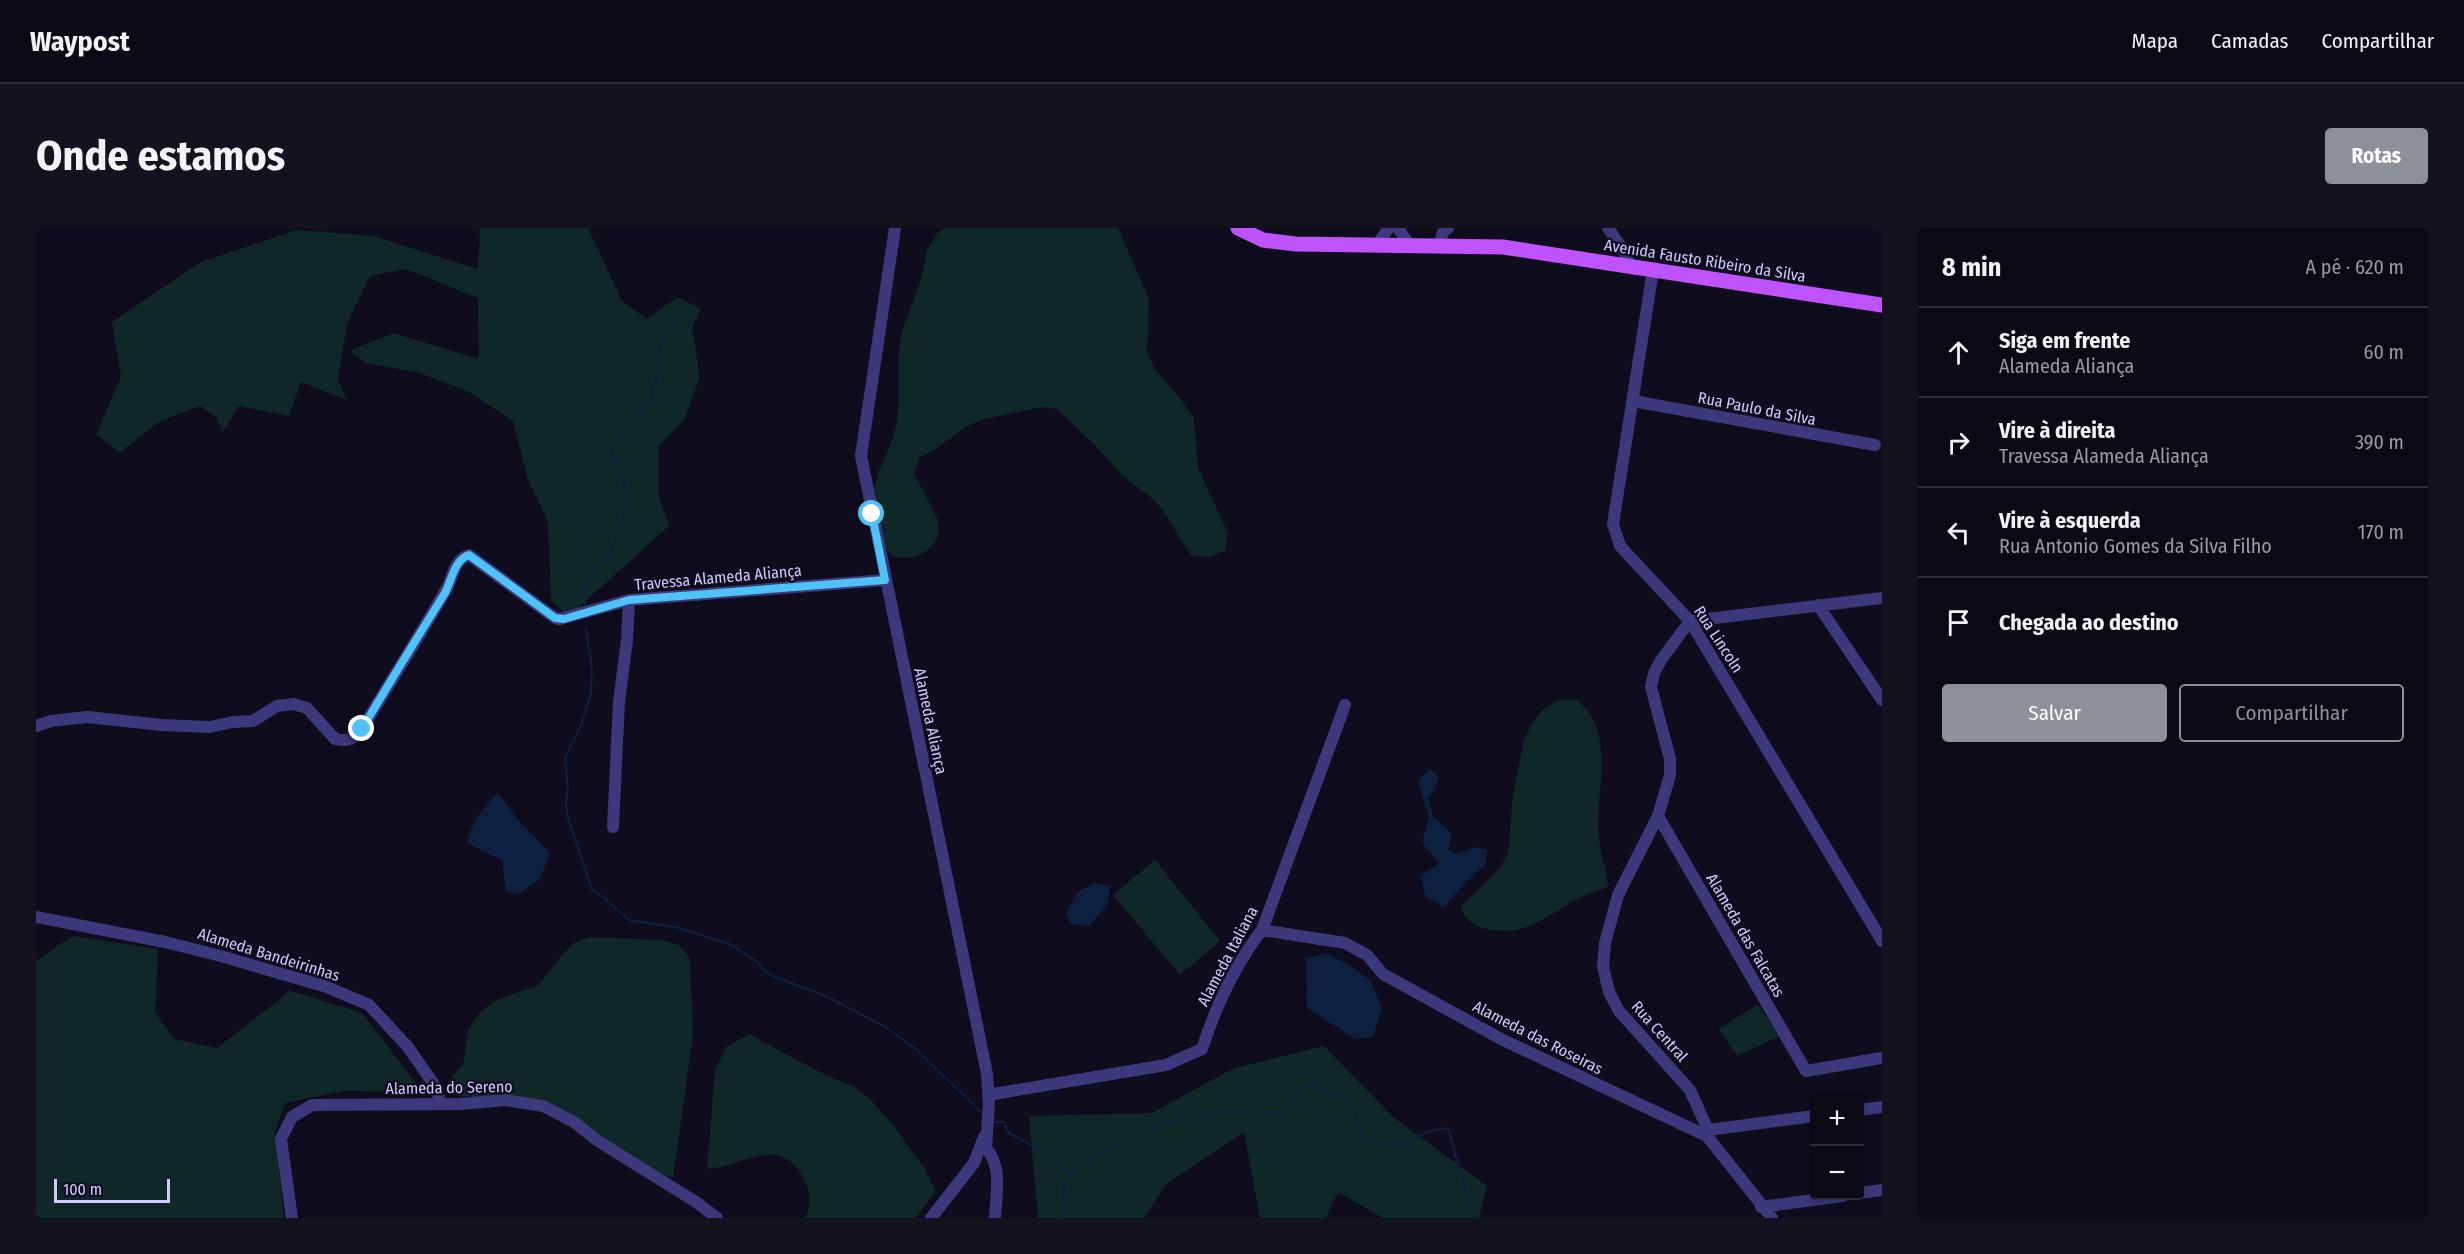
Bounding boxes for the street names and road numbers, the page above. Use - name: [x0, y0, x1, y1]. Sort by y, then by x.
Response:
- street label: Avenida Fausto Ribeiro da Silva: [1603, 235, 1807, 286]
- street label: Rua Paulo da Silva: [1696, 388, 1818, 429]
- street label: Travessa Alameda Aliança: [634, 561, 803, 594]
- street label: Rua Lincoln: [1690, 602, 1747, 676]
- street label: Alameda Aliança: [910, 666, 951, 776]
- street label: Alameda das Falcatas: [1702, 870, 1789, 1001]
- street label: Alameda Italiana: [1193, 903, 1262, 1009]
- street label: Alameda Bandeirinhas: [196, 924, 342, 985]
- street label: Alameda das Roseiras: [1470, 997, 1606, 1078]
- street label: Rua Central: [1627, 997, 1692, 1066]
- street label: Alameda do Sereno: [385, 1077, 513, 1098]

